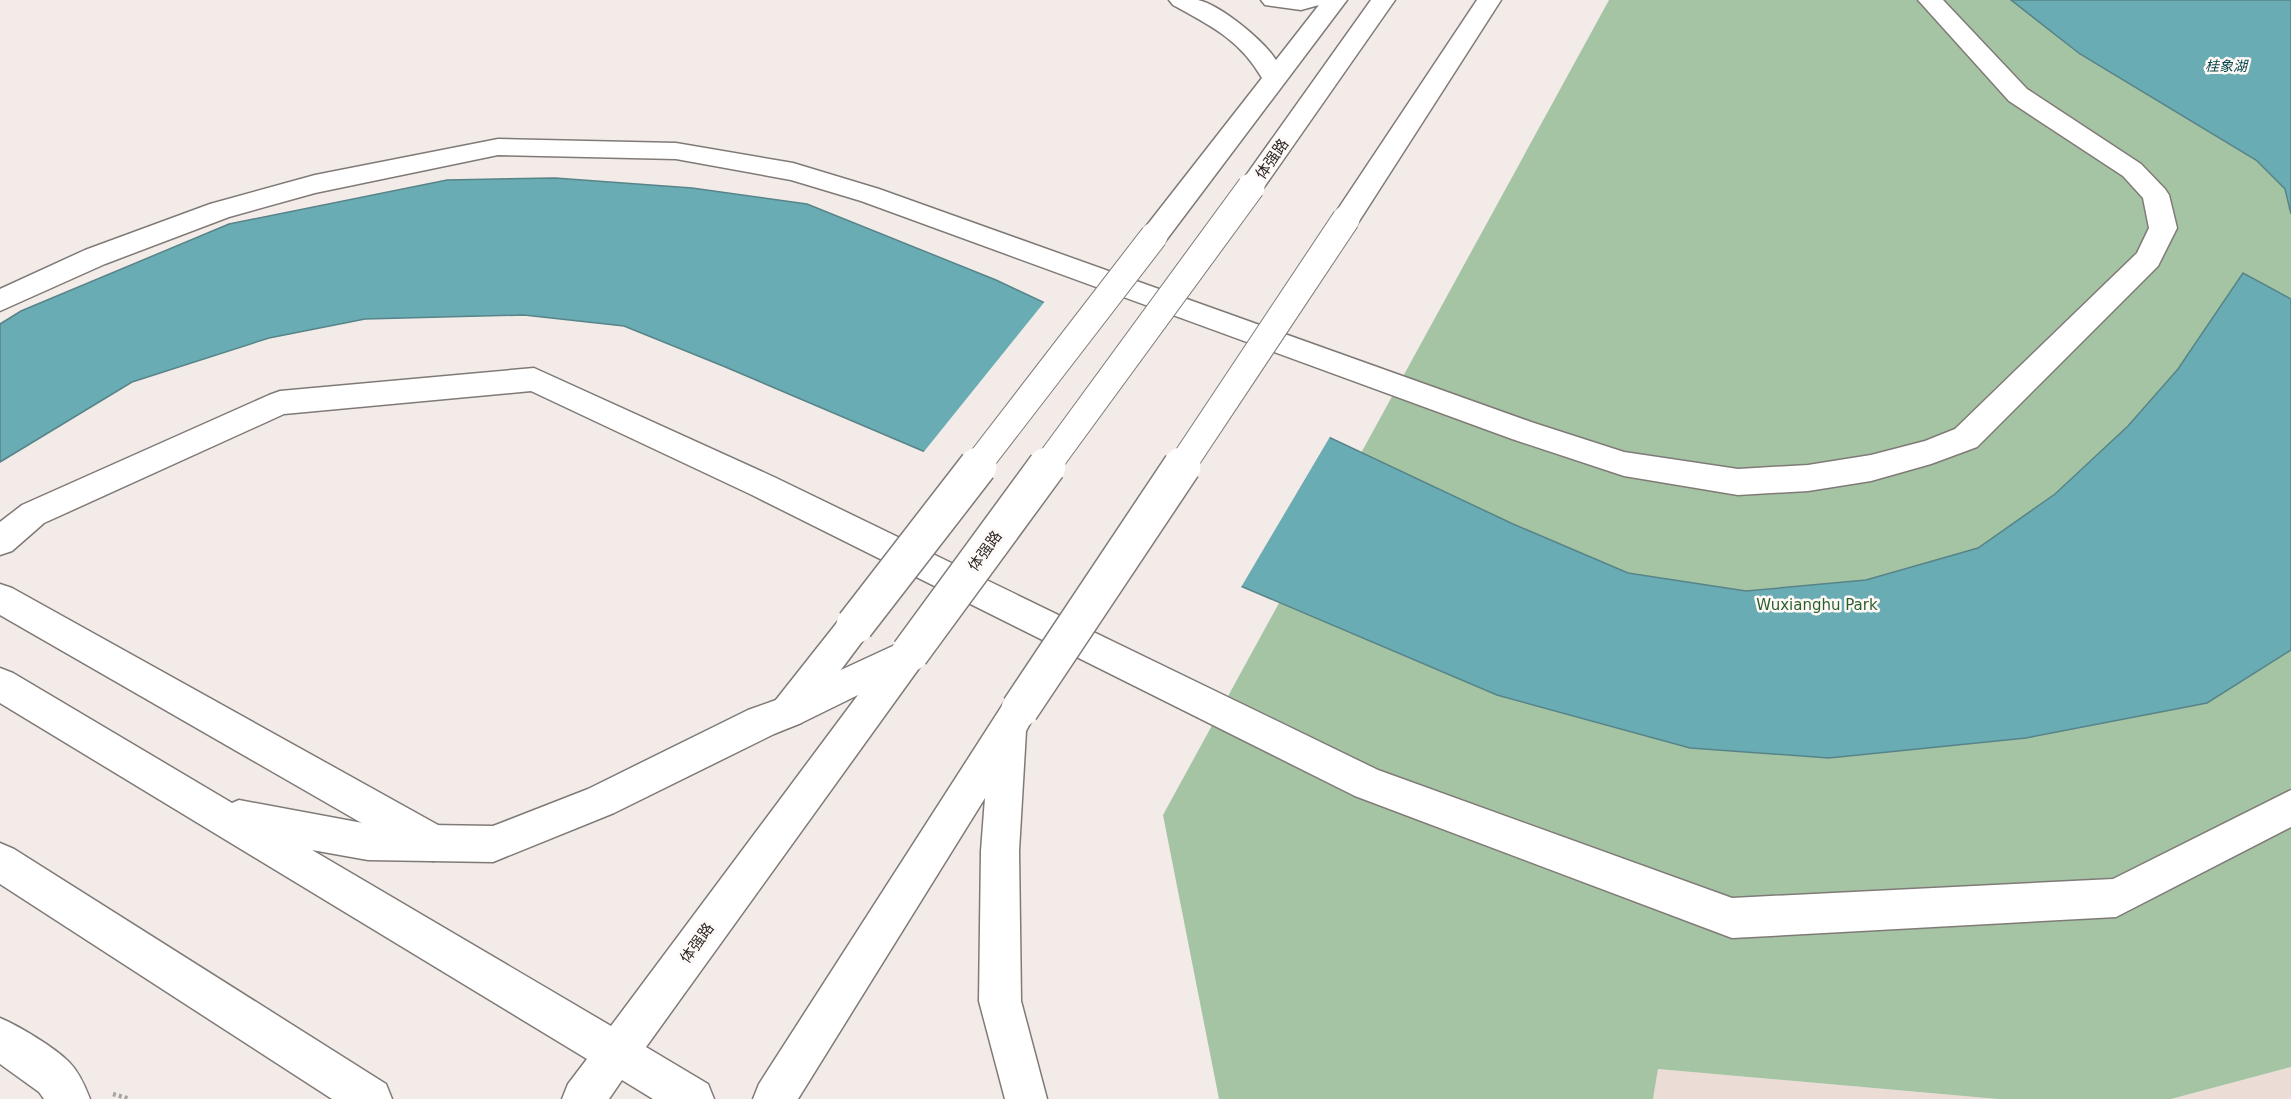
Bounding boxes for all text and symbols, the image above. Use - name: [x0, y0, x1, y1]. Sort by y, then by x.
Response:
- water label: 桂象湖: [2205, 58, 2249, 74]
- street label: 体强路: [1252, 135, 1292, 183]
- street label: 体强路: [964, 528, 1006, 574]
- park label: Wuxianghu Park: [1756, 596, 1878, 614]
- street label: 体强路: [676, 920, 718, 966]

